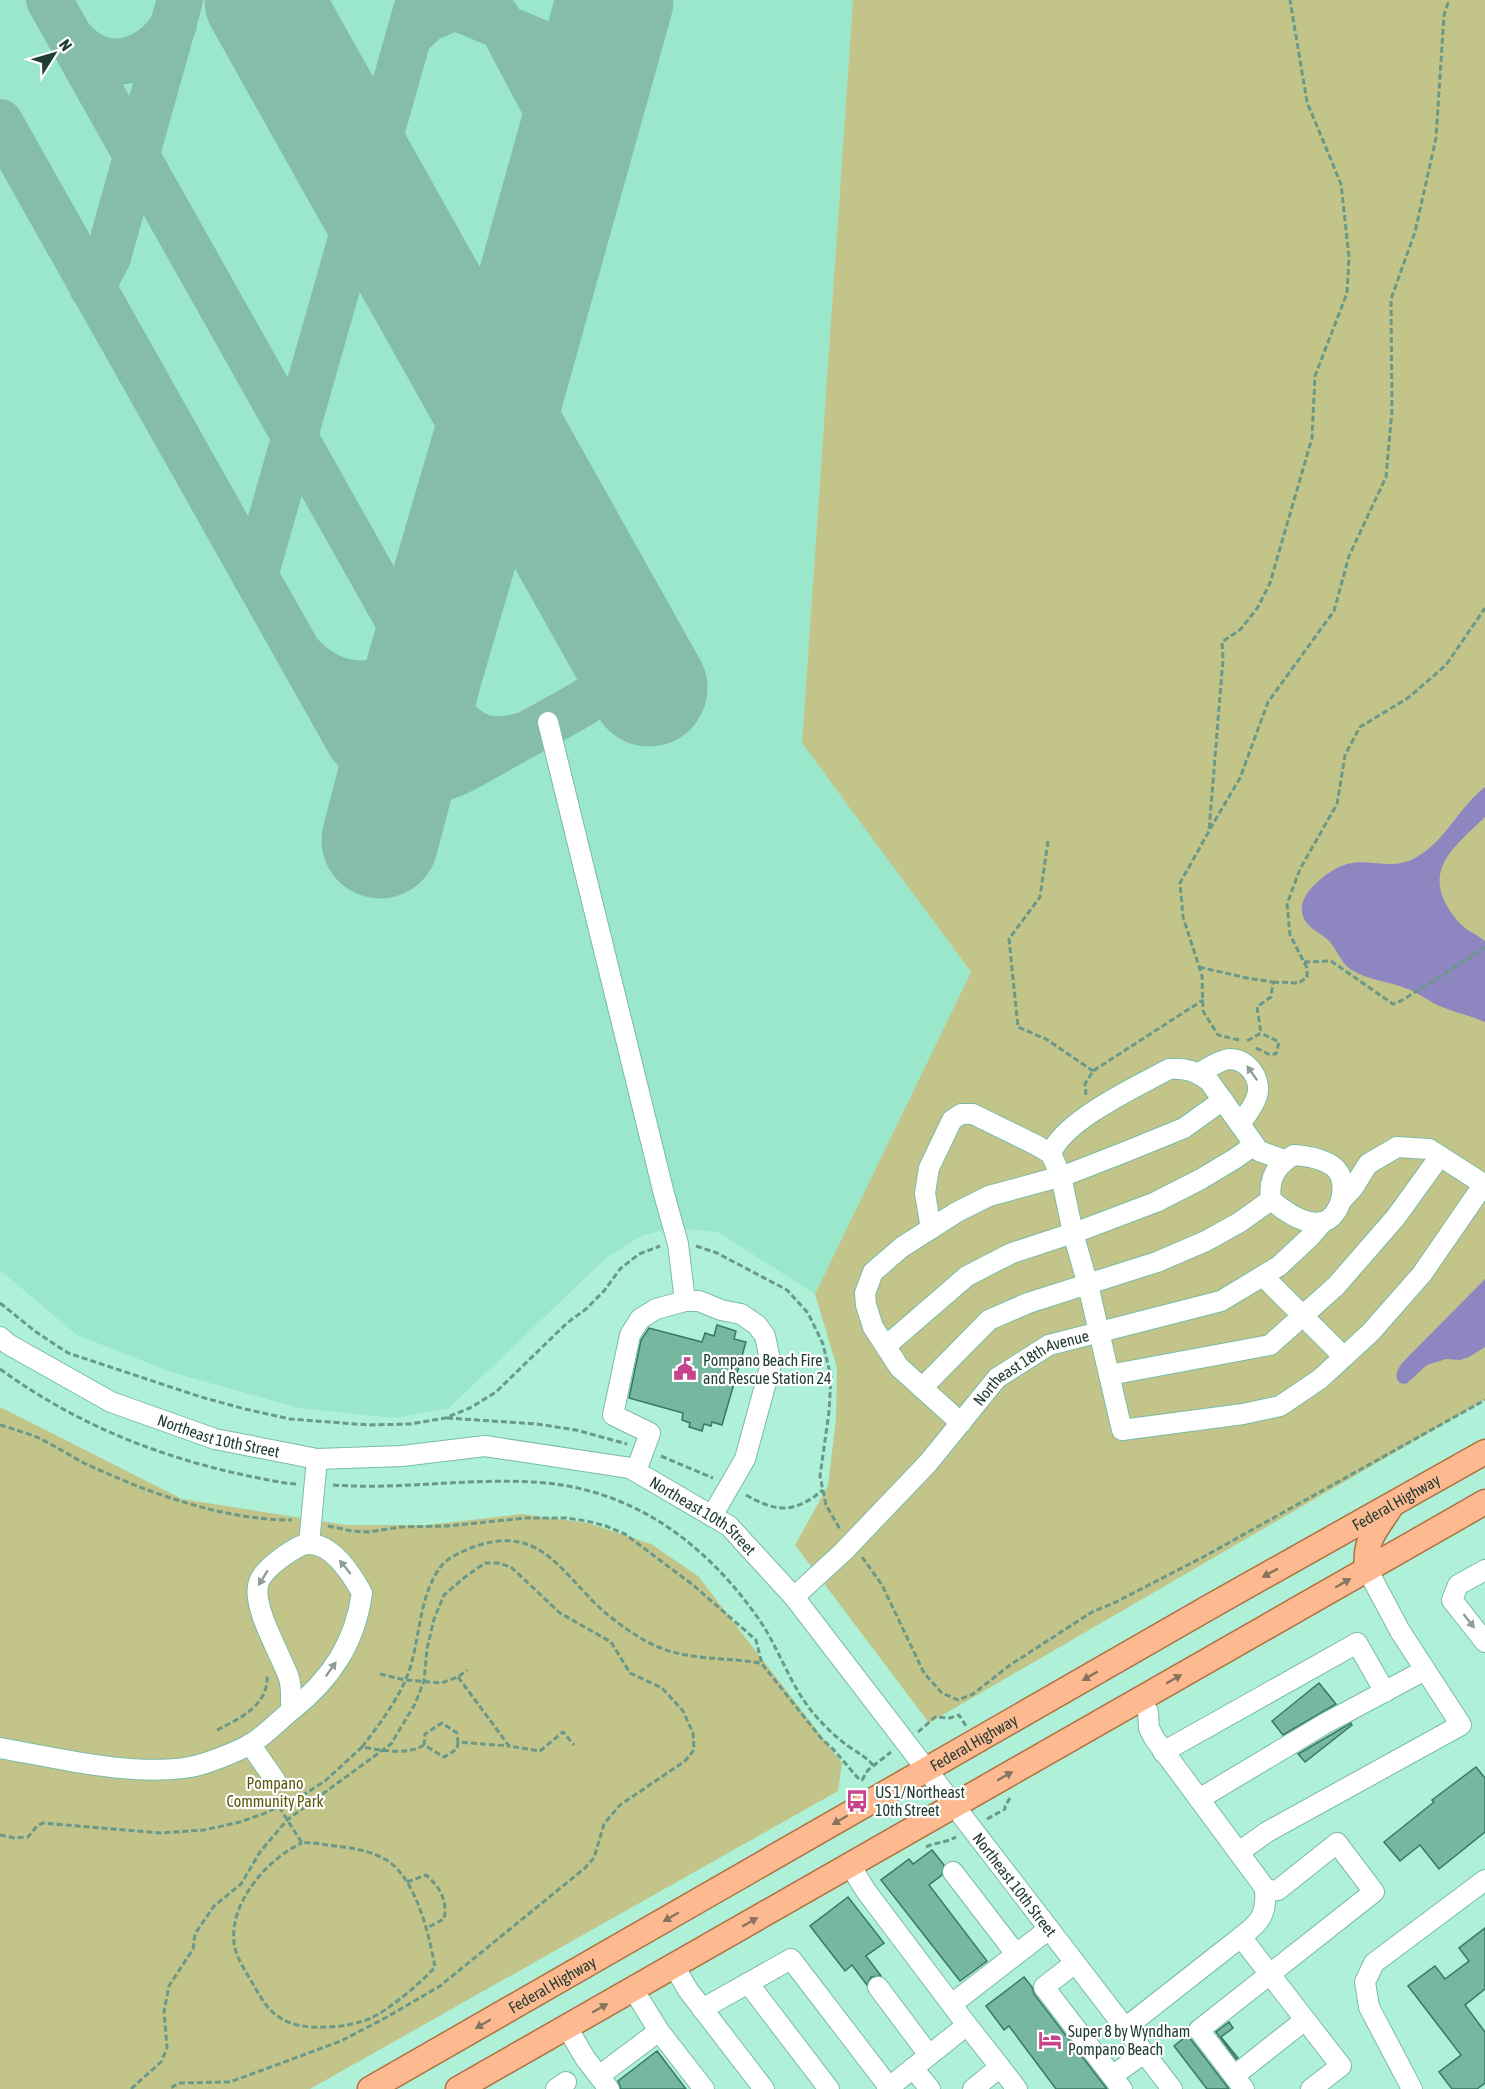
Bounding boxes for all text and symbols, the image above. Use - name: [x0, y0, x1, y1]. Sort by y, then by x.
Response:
- north arrow: [24, 24, 84, 84]
- text: N: [56, 36, 76, 54]
- one-way arrow: [1246, 1065, 1257, 1082]
- street label: Northeast 18th Avenue: [969, 1326, 1091, 1409]
- place label: Pompano Beach Fire and Rescue Station 24: [703, 1351, 832, 1387]
- public building icon: Pompano Beach Fire and Rescue Station 24: [672, 1356, 698, 1382]
- street label: Northeast 10th Street: [155, 1410, 282, 1461]
- street label: Federal Highway: [1349, 1470, 1444, 1534]
- street label: Northeast 10th Street: [647, 1473, 760, 1559]
- one-way arrow: [339, 1559, 352, 1575]
- one-way arrow: [1261, 1568, 1278, 1578]
- one-way arrow: [258, 1570, 269, 1586]
- one-way arrow: [1335, 1577, 1351, 1588]
- one-way arrow: [1462, 1614, 1474, 1629]
- one-way arrow: [325, 1661, 337, 1677]
- one-way arrow: [1081, 1671, 1098, 1681]
- one-way arrow: [1166, 1674, 1183, 1684]
- street label: Federal Highway: [927, 1710, 1021, 1775]
- one-way arrow: [996, 1771, 1013, 1781]
- park label: Pompano Community Park: [226, 1774, 324, 1811]
- place label: US 1/Northeast 10th Street: [875, 1783, 966, 1819]
- bus stop icon: US 1/Northeast 10th Street: [844, 1788, 870, 1814]
- one-way arrow: [831, 1815, 848, 1825]
- street label: Northeast 10th Street: [969, 1829, 1061, 1940]
- one-way arrow: [663, 1911, 679, 1922]
- one-way arrow: [742, 1917, 759, 1927]
- street label: Federal Highway: [505, 1952, 600, 2017]
- one-way arrow: [592, 2003, 609, 2013]
- one-way arrow: [475, 2019, 492, 2029]
- place label: Super 8 by Wyndham Pompano Beach: [1068, 2022, 1190, 2059]
- hotel icon: Super 8 by Wyndham Pompano Beach: [1037, 2027, 1063, 2053]

